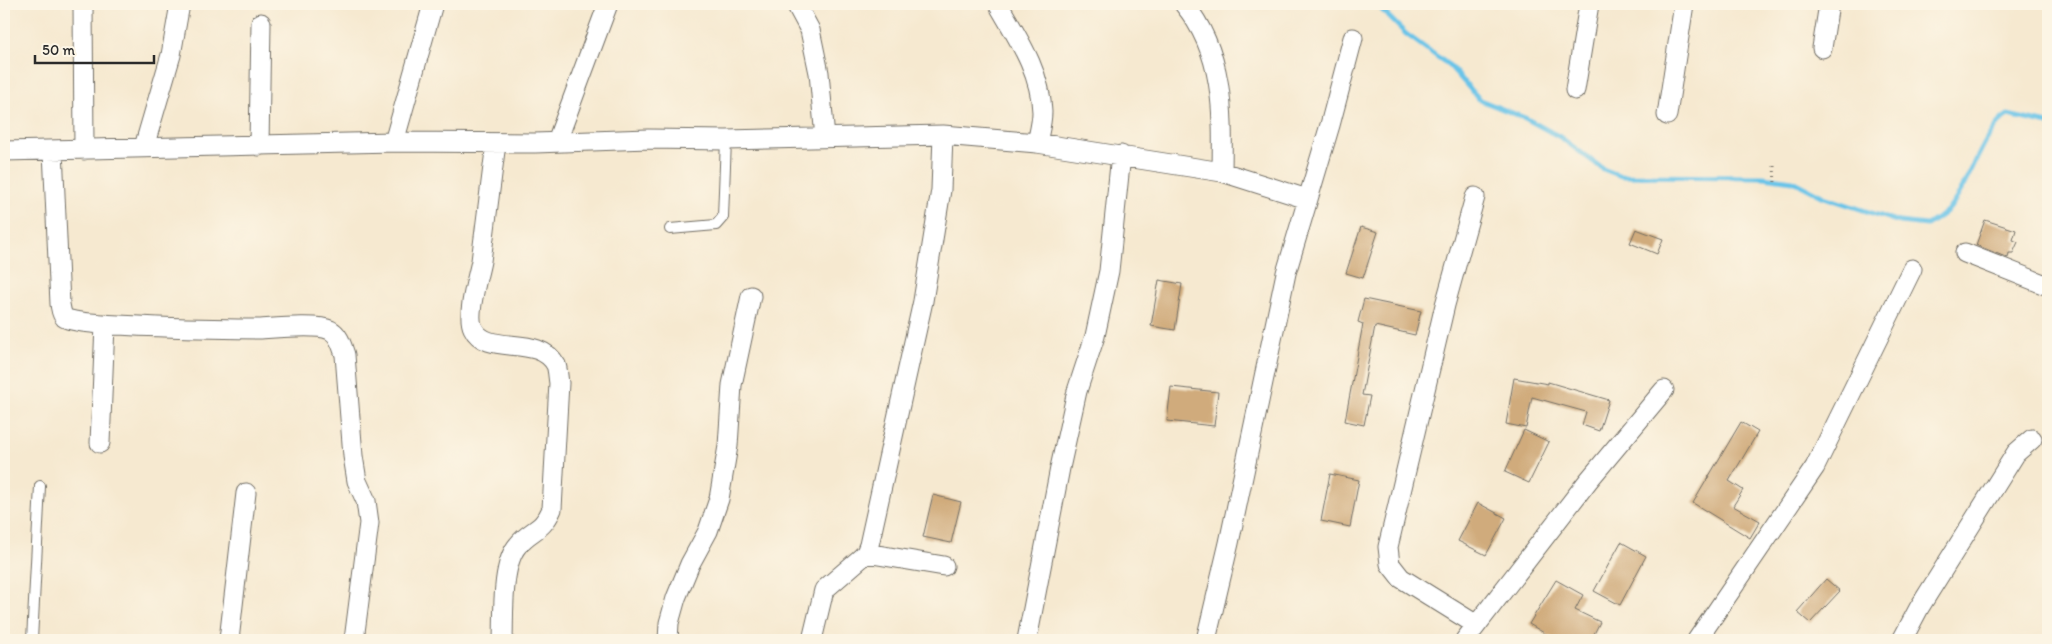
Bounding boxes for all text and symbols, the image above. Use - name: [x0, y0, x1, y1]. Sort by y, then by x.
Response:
- scale bar: [35, 32, 154, 64]
- text: 50 m: [42, 41, 75, 59]

